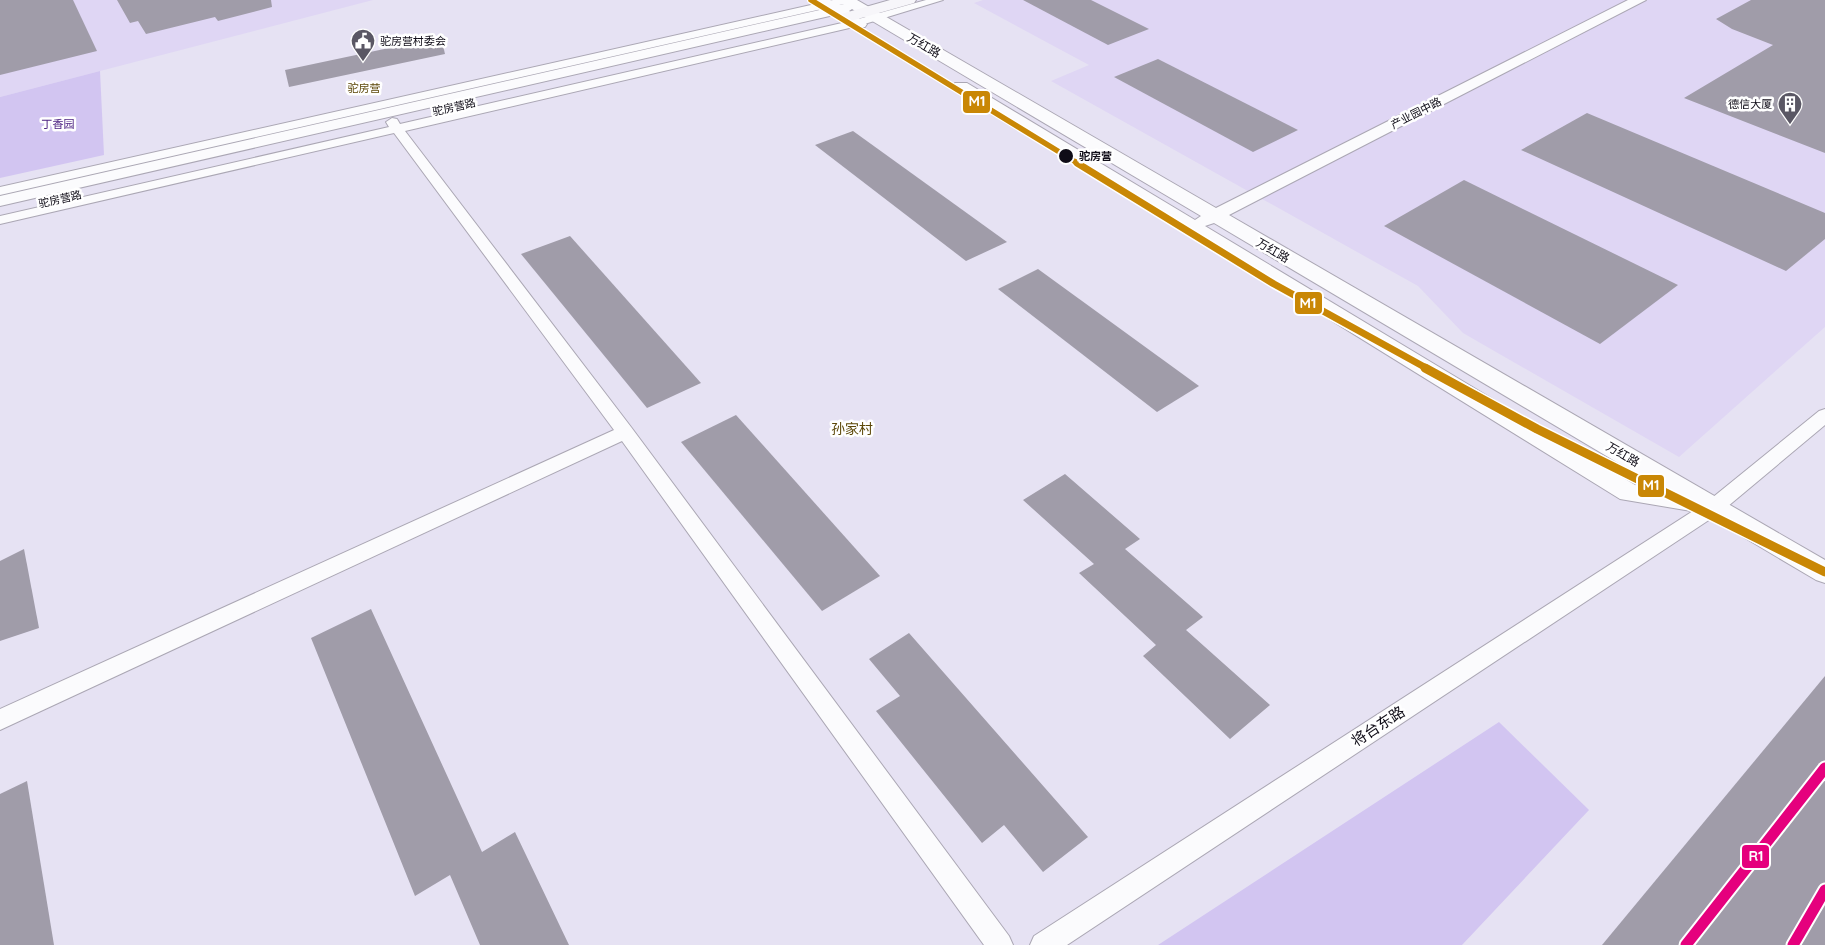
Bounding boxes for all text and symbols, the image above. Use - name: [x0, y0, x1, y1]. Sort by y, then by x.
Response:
- public building icon: 驼房营村委会: [350, 28, 376, 62]
- street label: 万红路: [905, 30, 943, 60]
- place label: 驼房营村委会: [380, 34, 446, 48]
- district label: 驼房营: [348, 81, 381, 95]
- line badge: M1: [962, 90, 991, 114]
- building icon: 德信大厦: [1777, 91, 1803, 125]
- text: M1: [969, 92, 985, 110]
- street label: 产业园中路: [1388, 94, 1444, 132]
- street label: 驼房营路: [431, 95, 477, 119]
- place label: 德信大厦: [1728, 97, 1772, 111]
- park label: 丁香园: [42, 117, 75, 131]
- marker: 驼房营: [1057, 147, 1075, 165]
- place label: 驼房营: [1079, 149, 1112, 163]
- street label: 驼房营路: [37, 187, 83, 211]
- street label: 万红路: [1254, 235, 1292, 265]
- line badge: M1: [1294, 291, 1323, 315]
- text: M1: [1300, 294, 1316, 312]
- district label: 孙家村: [831, 420, 873, 438]
- street label: 万红路: [1604, 439, 1642, 469]
- line badge: M1: [1637, 474, 1665, 498]
- text: M1: [1643, 476, 1659, 494]
- street label: 将台东路: [1348, 702, 1408, 750]
- line badge: R1: [1741, 844, 1770, 869]
- text: R1: [1748, 847, 1764, 865]

